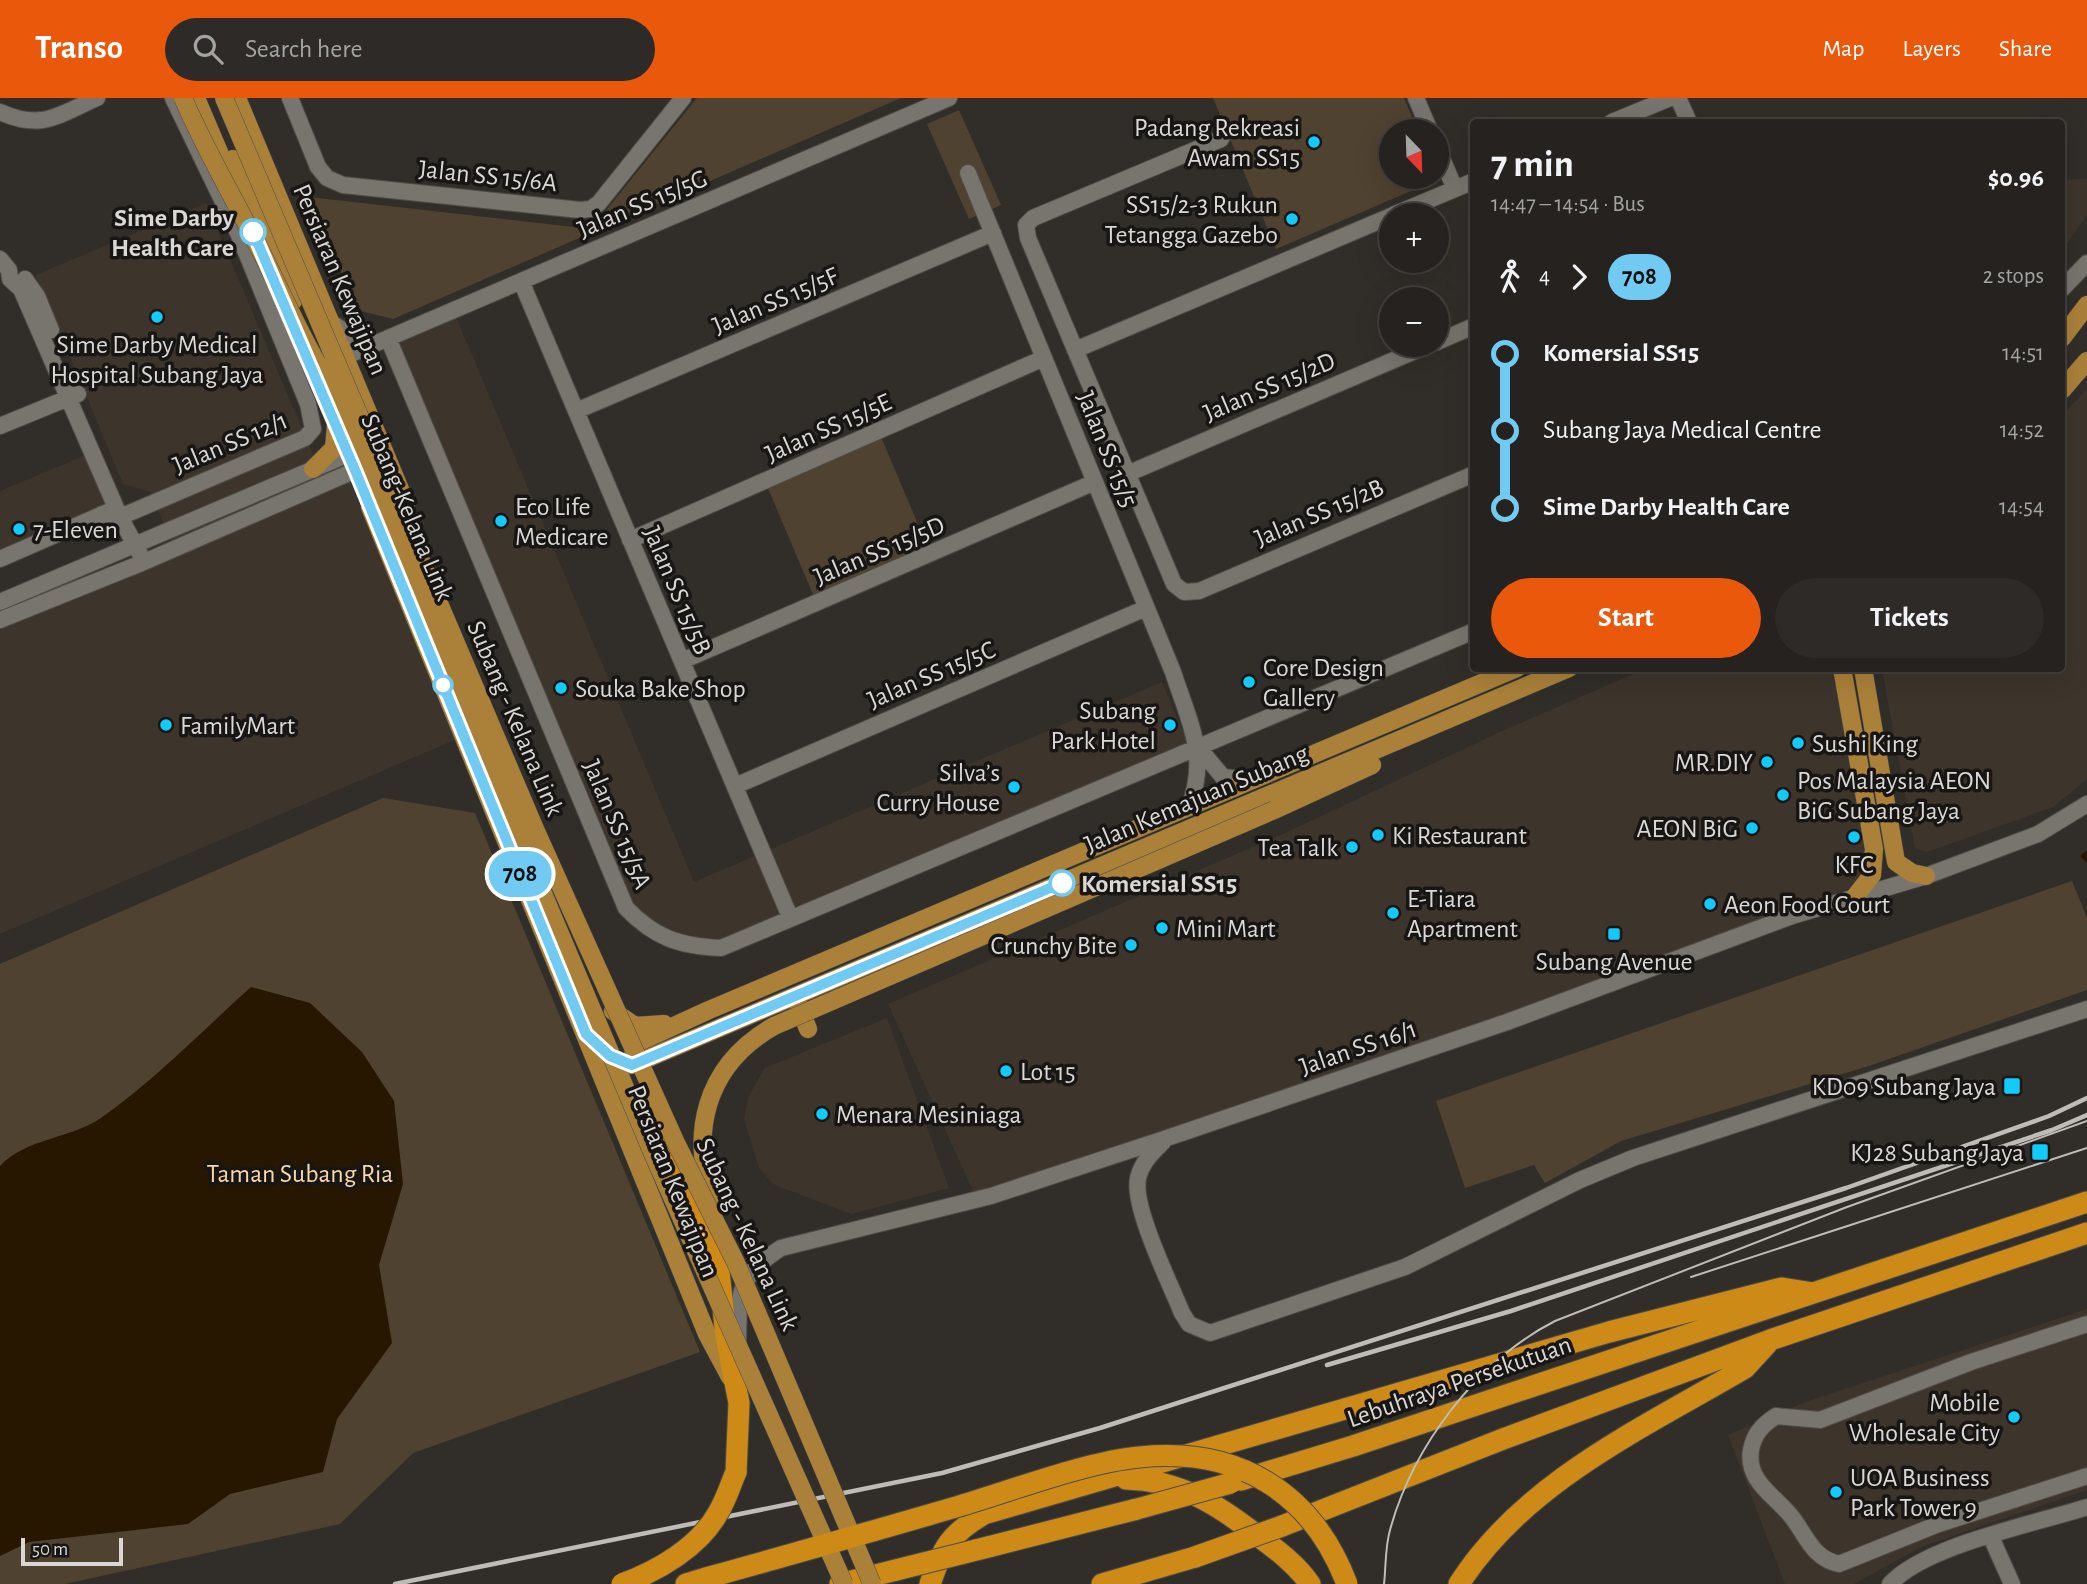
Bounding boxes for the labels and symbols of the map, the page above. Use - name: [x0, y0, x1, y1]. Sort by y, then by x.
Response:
- place label: Padang Rekreasi Awam SS15: [1134, 115, 1300, 171]
- north arrow: [1379, 119, 1449, 189]
- marker: Padang Rekreasi Awam SS15: [1306, 134, 1322, 150]
- street label: Jalan SS 15/6A: [418, 156, 558, 196]
- street label: Jalan SS 15/5G: [574, 165, 711, 243]
- street label: Persiaran Kewajipan: [288, 180, 392, 379]
- place label: SS15/2-3 Rukun Tetangga Gazebo: [1104, 192, 1278, 248]
- place label: Sime Darby Health Care: [111, 205, 234, 261]
- marker: SS15/2-3 Rukun Tetangga Gazebo: [1284, 211, 1300, 227]
- marker: Sime Darby Health Care: [240, 219, 266, 245]
- street label: Jalan SS 15/5F: [709, 263, 843, 339]
- marker: Sime Darby Medical Hospital Subang Jaya: [149, 309, 165, 325]
- place label: Sime Darby Medical Hospital Subang Jaya: [50, 332, 264, 388]
- street label: Jalan SS 15/2D: [1200, 348, 1339, 426]
- street label: Jalan SS 15/5: [1072, 388, 1142, 511]
- street label: Jalan SS 15/5E: [761, 389, 895, 467]
- street label: Jalan SS 12/1: [169, 407, 291, 479]
- street label: Subang-Kelana Link: [356, 410, 458, 605]
- street label: Jalan SS 15/2B: [1251, 474, 1388, 552]
- place label: Eco Life Medicare: [515, 494, 609, 550]
- street label: Jalan SS 15/5D: [810, 512, 949, 590]
- marker: Eco Life Medicare: [493, 513, 509, 529]
- place label: 7-Eleven: [33, 517, 118, 543]
- marker: 7-Eleven: [11, 521, 27, 537]
- street label: Jalan SS 15/5B: [638, 523, 716, 658]
- street label: Subang - Kelana Link: [462, 617, 568, 820]
- street label: Jalan SS 15/5C: [864, 636, 999, 713]
- place label: Core Design Gallery: [1263, 655, 1384, 711]
- marker: Core Design Gallery: [1241, 674, 1257, 690]
- unlabelled marker: [433, 675, 453, 695]
- place label: Souka Bake Shop: [575, 676, 746, 702]
- marker: Souka Bake Shop: [553, 680, 569, 696]
- place label: Subang Park Hotel: [1050, 698, 1156, 754]
- place label: FamilyMart: [180, 713, 295, 739]
- marker: FamilyMart: [158, 717, 174, 733]
- marker: Subang Park Hotel: [1162, 717, 1178, 733]
- place label: Sushi King: [1812, 731, 1918, 757]
- marker: Sushi King: [1790, 735, 1806, 751]
- street label: Jalan Kemajuan Subang: [1081, 740, 1312, 858]
- place label: MR.DIY: [1675, 750, 1753, 776]
- marker: MR.DIY: [1759, 754, 1775, 770]
- street label: Jalan SS 15/5A: [578, 756, 656, 893]
- place label: Silva’s Curry House: [876, 760, 1000, 816]
- place label: Pos Malaysia AEON BiG Subang Jaya: [1797, 768, 1991, 824]
- marker: Silva’s Curry House: [1006, 779, 1022, 795]
- marker: Pos Malaysia AEON BiG Subang Jaya: [1775, 787, 1791, 803]
- place label: AEON BiG: [1636, 816, 1738, 842]
- marker: AEON BiG: [1744, 820, 1760, 836]
- place label: Ki Restaurant: [1392, 823, 1527, 849]
- marker: Ki Restaurant: [1370, 827, 1386, 843]
- marker: KFC: [1846, 829, 1862, 845]
- place label: Tea Talk: [1257, 835, 1338, 861]
- marker: Tea Talk: [1344, 839, 1360, 855]
- line badge: 708: [480, 851, 560, 897]
- place label: KFC: [1834, 852, 1874, 878]
- marker: Komersial SS15: [1049, 870, 1075, 896]
- place label: Komersial SS15: [1081, 871, 1237, 897]
- place label: E-Tiara Apartment: [1407, 886, 1518, 942]
- place label: Aeon Food Court: [1724, 892, 1890, 918]
- marker: Aeon Food Court: [1702, 896, 1718, 912]
- marker: E-Tiara Apartment: [1385, 905, 1401, 921]
- place label: Mini Mart: [1176, 916, 1276, 942]
- marker: Mini Mart: [1154, 920, 1170, 936]
- marker: Subang Avenue: [1606, 926, 1622, 942]
- place label: Crunchy Bite: [991, 933, 1117, 959]
- marker: Crunchy Bite: [1123, 937, 1139, 953]
- place label: Subang Avenue: [1536, 949, 1692, 975]
- street label: Jalan SS 16/1: [1296, 1016, 1420, 1080]
- place label: Lot 15: [1020, 1059, 1076, 1085]
- marker: Lot 15: [998, 1063, 1014, 1079]
- place label: KD09 Subang Jaya: [1812, 1074, 1996, 1100]
- marker: KD09 Subang Jaya: [2002, 1076, 2022, 1096]
- street label: Persiaran Kewajipan: [623, 1082, 723, 1281]
- place label: Menara Mesiniaga: [836, 1102, 1022, 1128]
- marker: Menara Mesiniaga: [814, 1106, 830, 1122]
- street label: Subang - Kelana Link: [691, 1134, 803, 1335]
- place label: KJ28 Subang Jaya: [1850, 1140, 2024, 1166]
- marker: KJ28 Subang Jaya: [2030, 1142, 2050, 1162]
- park label: Taman Subang Ria: [207, 1161, 393, 1187]
- street label: Lebuhraya Persekutuan: [1344, 1331, 1575, 1433]
- place label: Mobile Wholesale City: [1849, 1390, 2000, 1446]
- marker: Mobile Wholesale City: [2006, 1409, 2022, 1425]
- place label: UOA Business Park Tower 9: [1850, 1465, 1990, 1521]
- marker: UOA Business Park Tower 9: [1828, 1484, 1844, 1500]
- scale bar: [21, 1535, 122, 1567]

